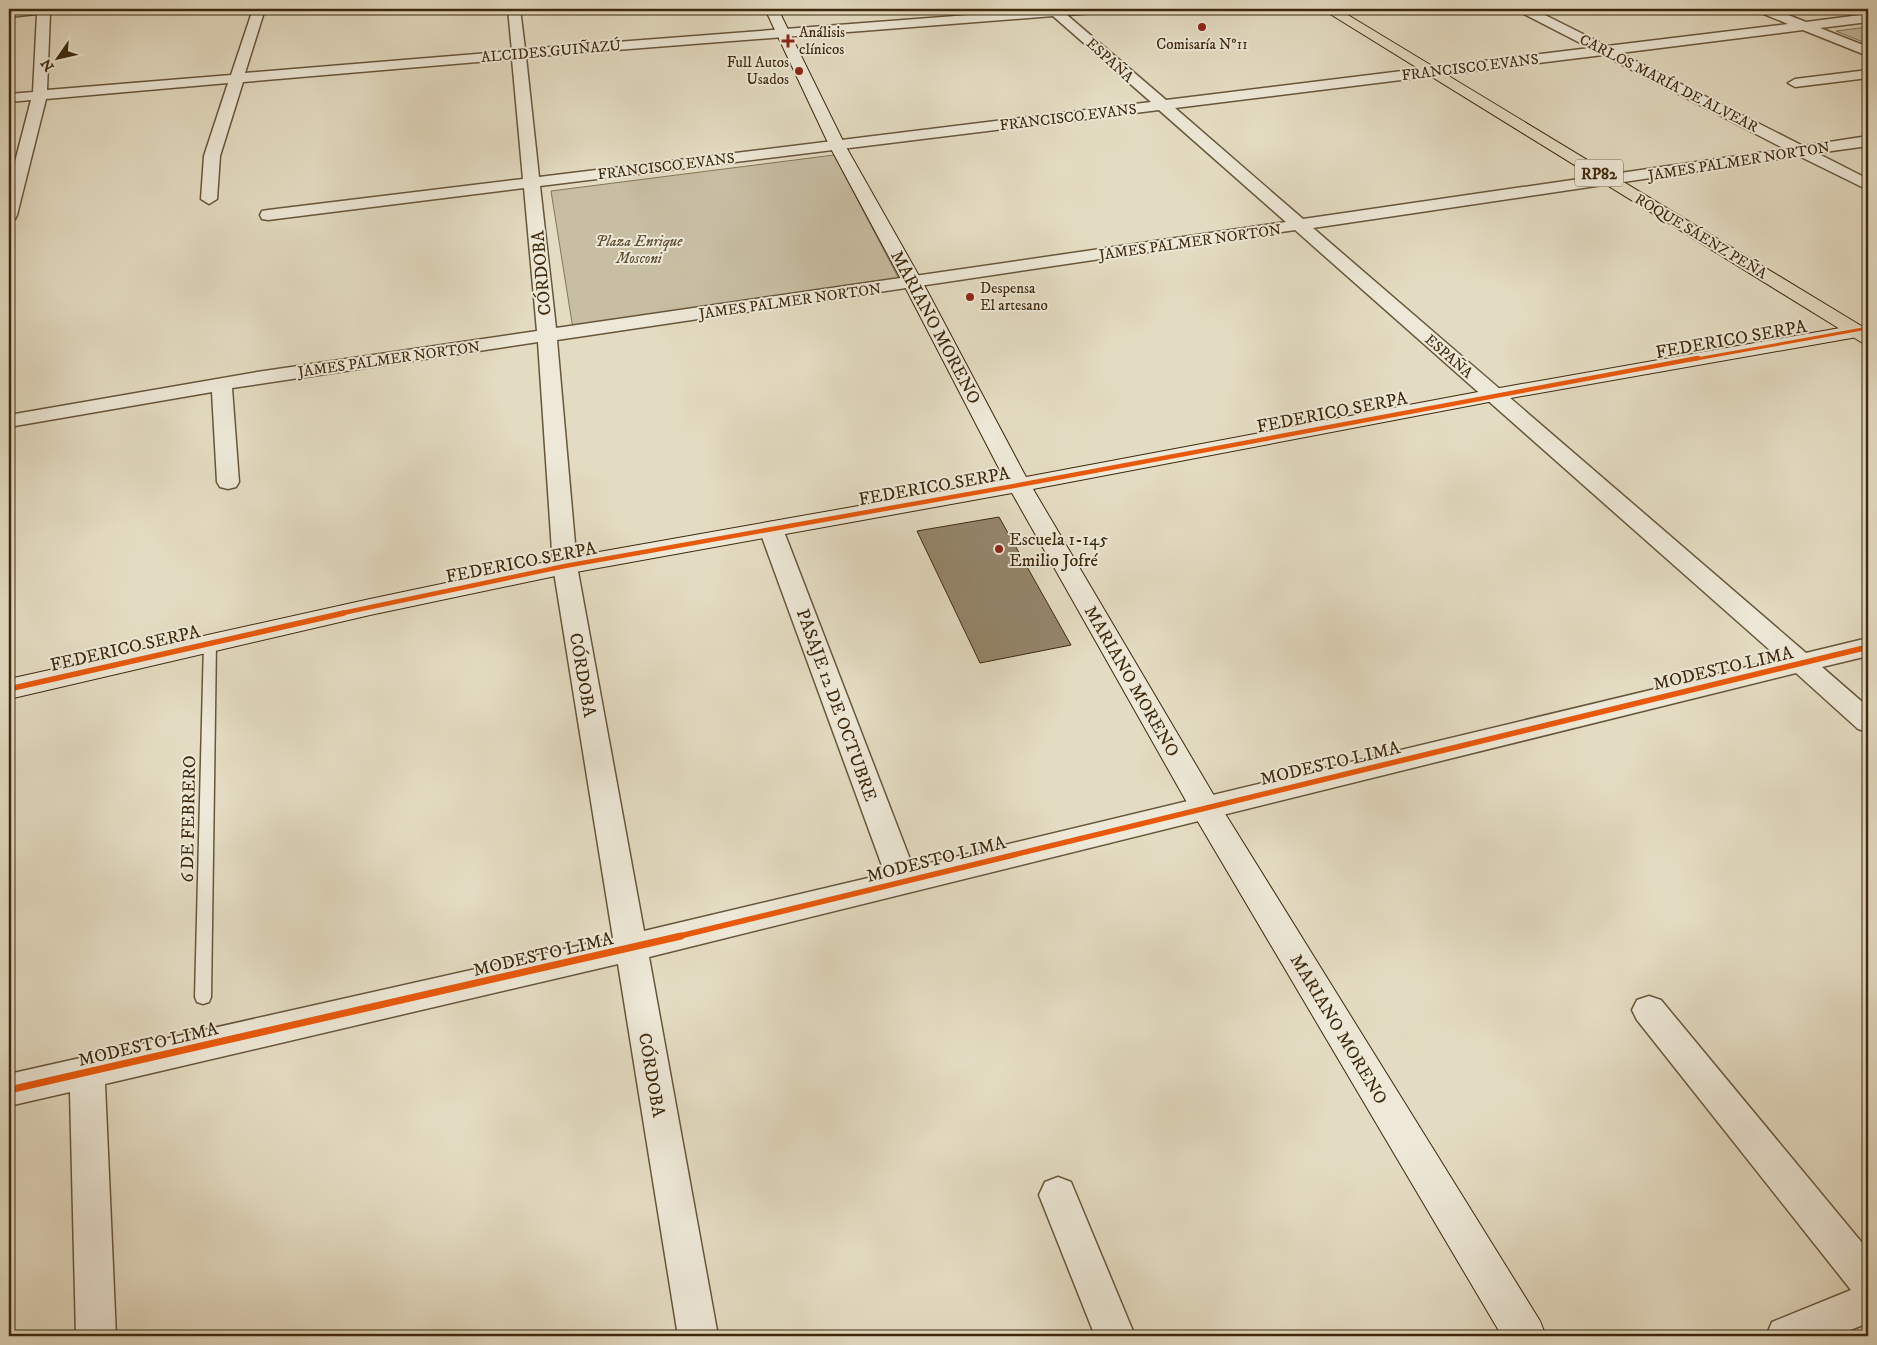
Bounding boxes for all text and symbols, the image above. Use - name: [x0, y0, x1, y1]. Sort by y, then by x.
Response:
- marker: Comisaría Nº11: [1196, 21, 1208, 33]
- place label: Análisis clínicos: [799, 23, 845, 59]
- street label: CARLOS MARÍA DE ALVEAR: [1576, 29, 1762, 137]
- north arrow: [32, 32, 82, 82]
- street label: ESPAÑA: [1082, 33, 1139, 87]
- marker: Análisis clínicos: [781, 34, 795, 48]
- street label: ALCIDES GUIÑAZÚ: [480, 35, 622, 67]
- place label: Comisaría Nº11: [1156, 35, 1248, 54]
- street label: FRANCISCO EVANS: [1400, 50, 1540, 85]
- place label: Full Autos Usados: [727, 53, 789, 89]
- text: N: [37, 54, 59, 75]
- marker: Full Autos Usados: [793, 65, 805, 77]
- street label: FRANCISCO EVANS: [998, 100, 1138, 135]
- street label: JAMES PALMER NORTON: [1645, 138, 1831, 186]
- street label: FRANCISCO EVANS: [596, 149, 736, 184]
- road number: RP82: [1575, 160, 1623, 187]
- street label: ROQUE SÁENZ PEÑA: [1631, 189, 1771, 284]
- street label: JAMES PALMER NORTON: [1096, 220, 1282, 265]
- street label: CÓRDOBA: [527, 229, 557, 316]
- park label: Plaza Enrique Mosconi: [596, 232, 683, 268]
- street label: MARIANO MORENO: [885, 247, 985, 408]
- street label: JAMES PALMER NORTON: [696, 279, 882, 324]
- place label: Despensa El artesano: [980, 279, 1048, 315]
- marker: Despensa El artesano: [964, 291, 976, 303]
- street label: FEDERICO SERPA: [1654, 316, 1809, 364]
- street label: ESPAÑA: [1421, 329, 1478, 383]
- street label: JAMES PALMER NORTON: [295, 337, 481, 382]
- street label: FEDERICO SERPA: [1255, 387, 1410, 438]
- street label: FEDERICO SERPA: [857, 463, 1012, 511]
- place label: Escuela 1-145 Emilio Jofré: [1009, 529, 1108, 572]
- street label: FEDERICO SERPA: [444, 537, 599, 588]
- marker: Escuela 1-145 Emilio Jofré: [993, 543, 1005, 555]
- street label: MARIANO MORENO: [1079, 602, 1183, 761]
- street label: PASAJE 12 DE OCTUBRE: [791, 606, 881, 805]
- street label: FEDERICO SERPA: [48, 621, 203, 677]
- street label: CÓRDOBA: [564, 631, 600, 720]
- street label: MODESTO LIMA: [1651, 642, 1796, 696]
- street label: MODESTO LIMA: [1258, 737, 1403, 791]
- street label: 6 DE FEBRERO: [177, 755, 201, 883]
- street label: MODESTO LIMA: [864, 832, 1009, 888]
- street label: MODESTO LIMA: [471, 928, 616, 982]
- street label: MARIANO MORENO: [1285, 951, 1392, 1108]
- street label: MODESTO LIMA: [76, 1018, 221, 1072]
- street label: CÓRDOBA: [633, 1031, 669, 1120]

